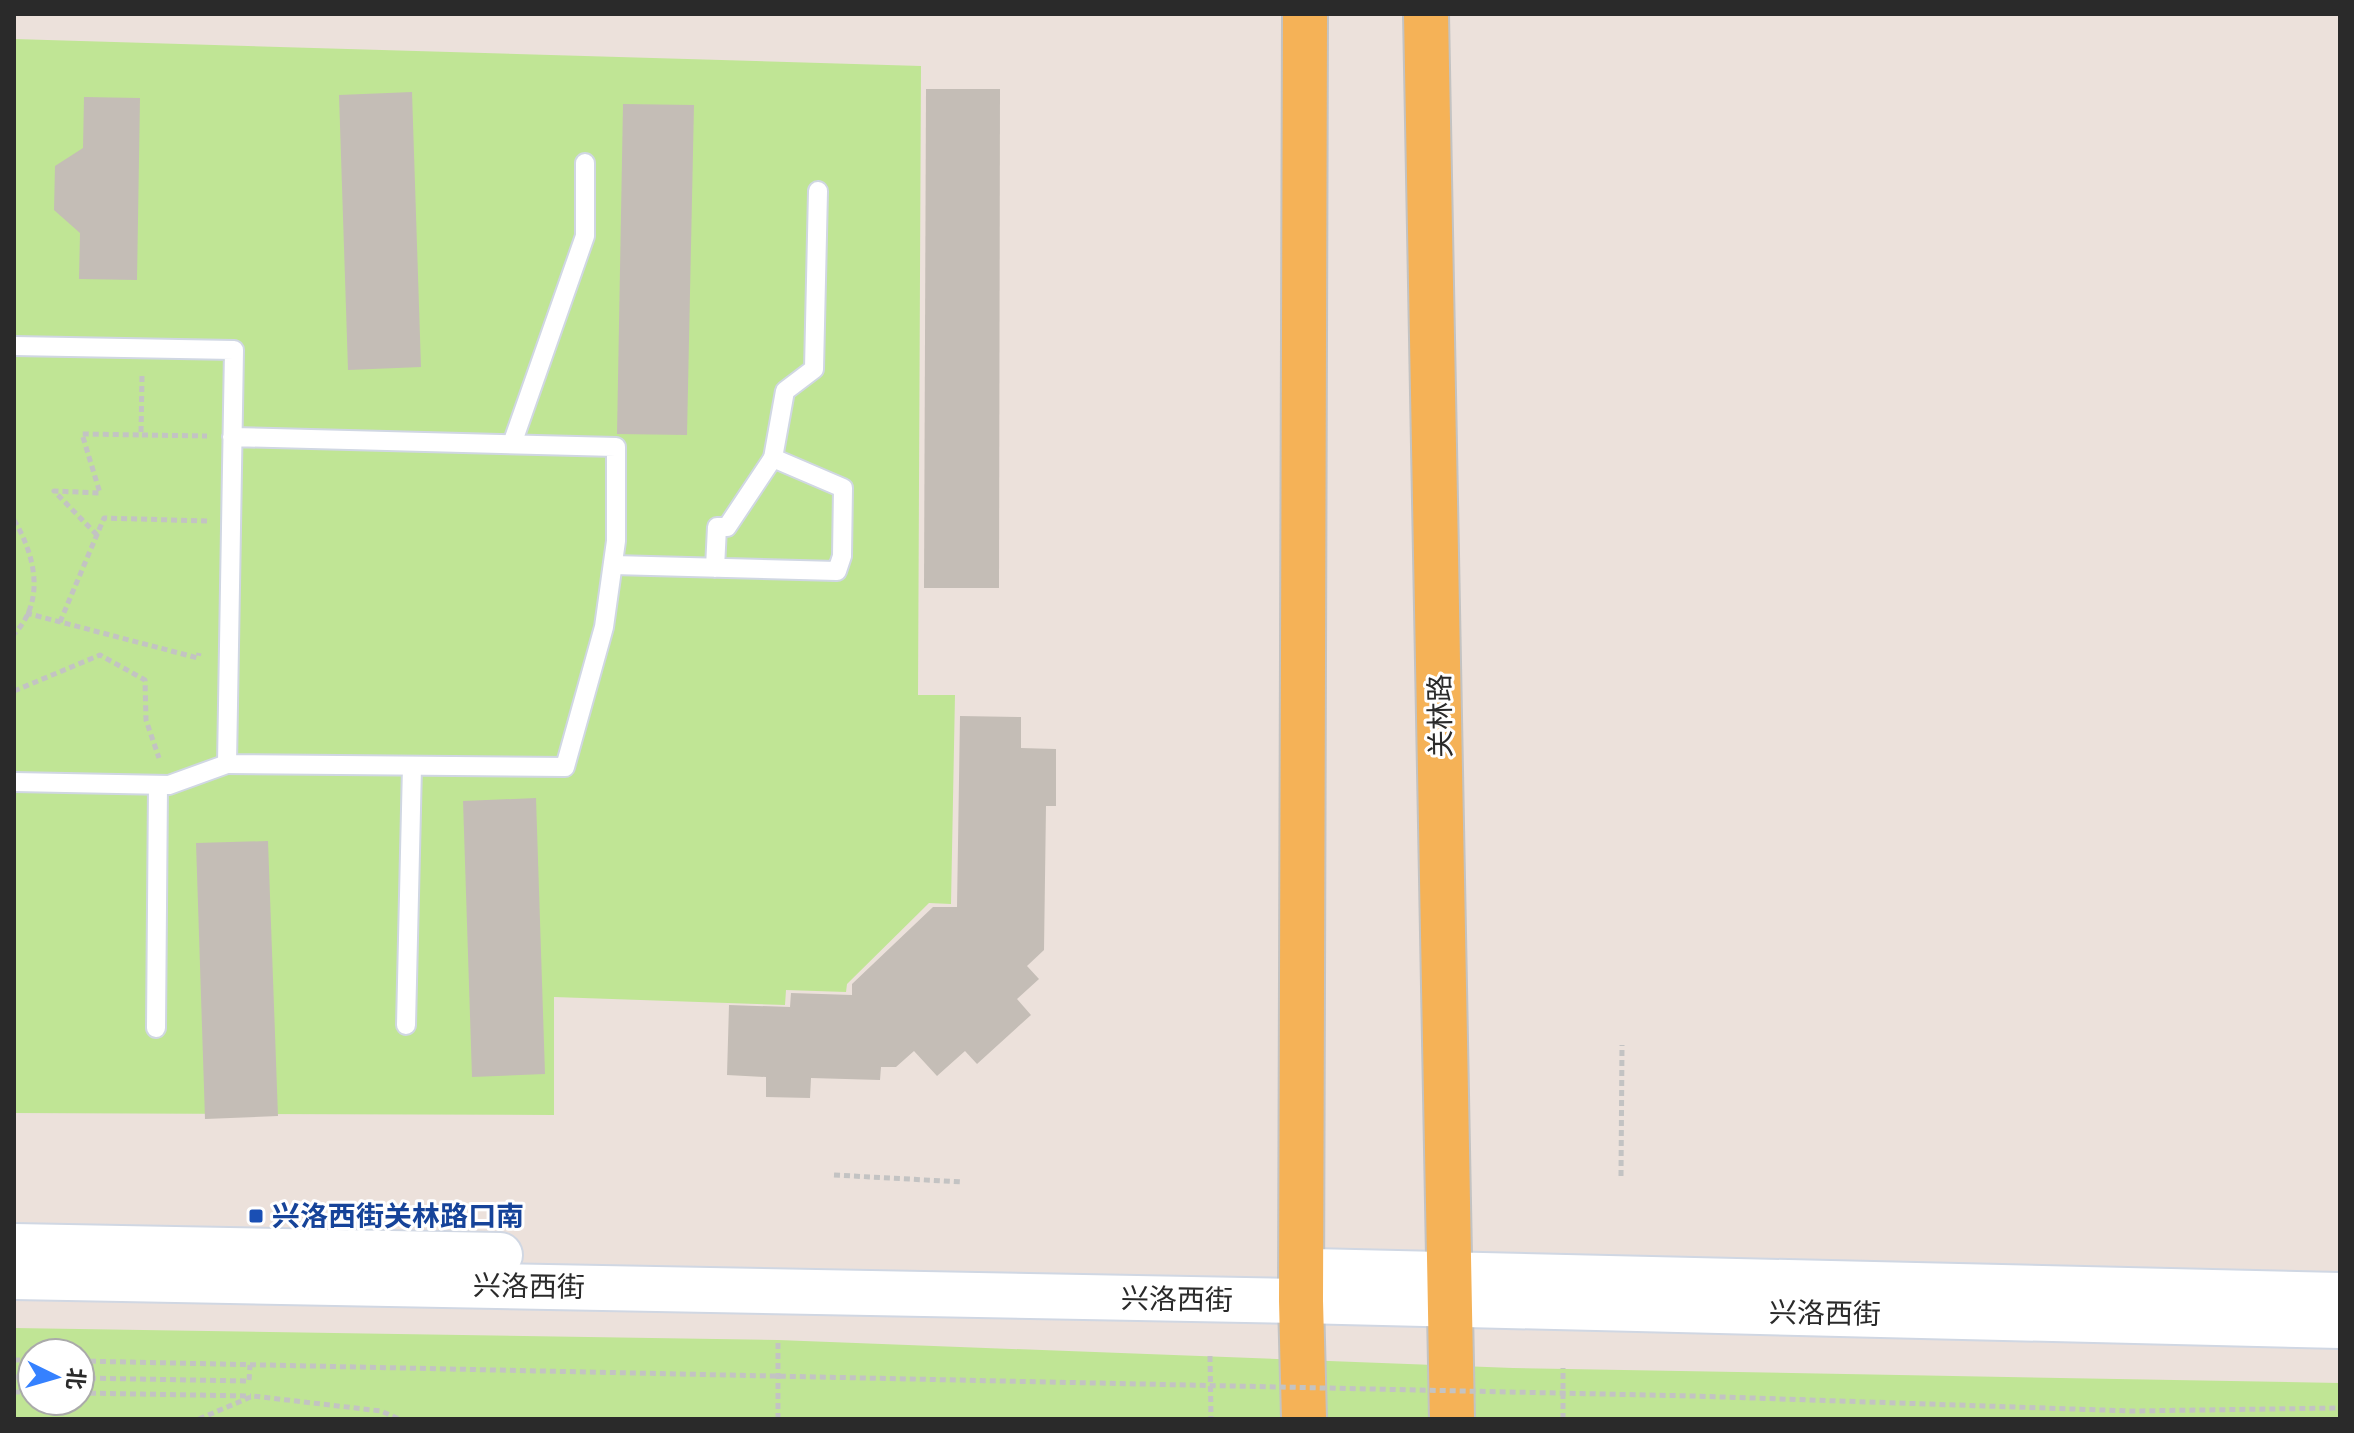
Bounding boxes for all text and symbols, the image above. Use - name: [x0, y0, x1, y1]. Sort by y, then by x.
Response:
- street label: 关林路: [1422, 674, 1458, 758]
- place label: 兴洛西街关林路口南: [272, 1199, 524, 1233]
- marker: 兴洛西街关林路口南: [247, 1207, 265, 1225]
- street label: 兴洛西街: [473, 1268, 585, 1304]
- street label: 兴洛西街: [1121, 1281, 1233, 1317]
- street label: 兴洛西街: [1769, 1295, 1881, 1331]
- north arrow: [16, 1337, 96, 1417]
- text: 北: [61, 1367, 90, 1391]

